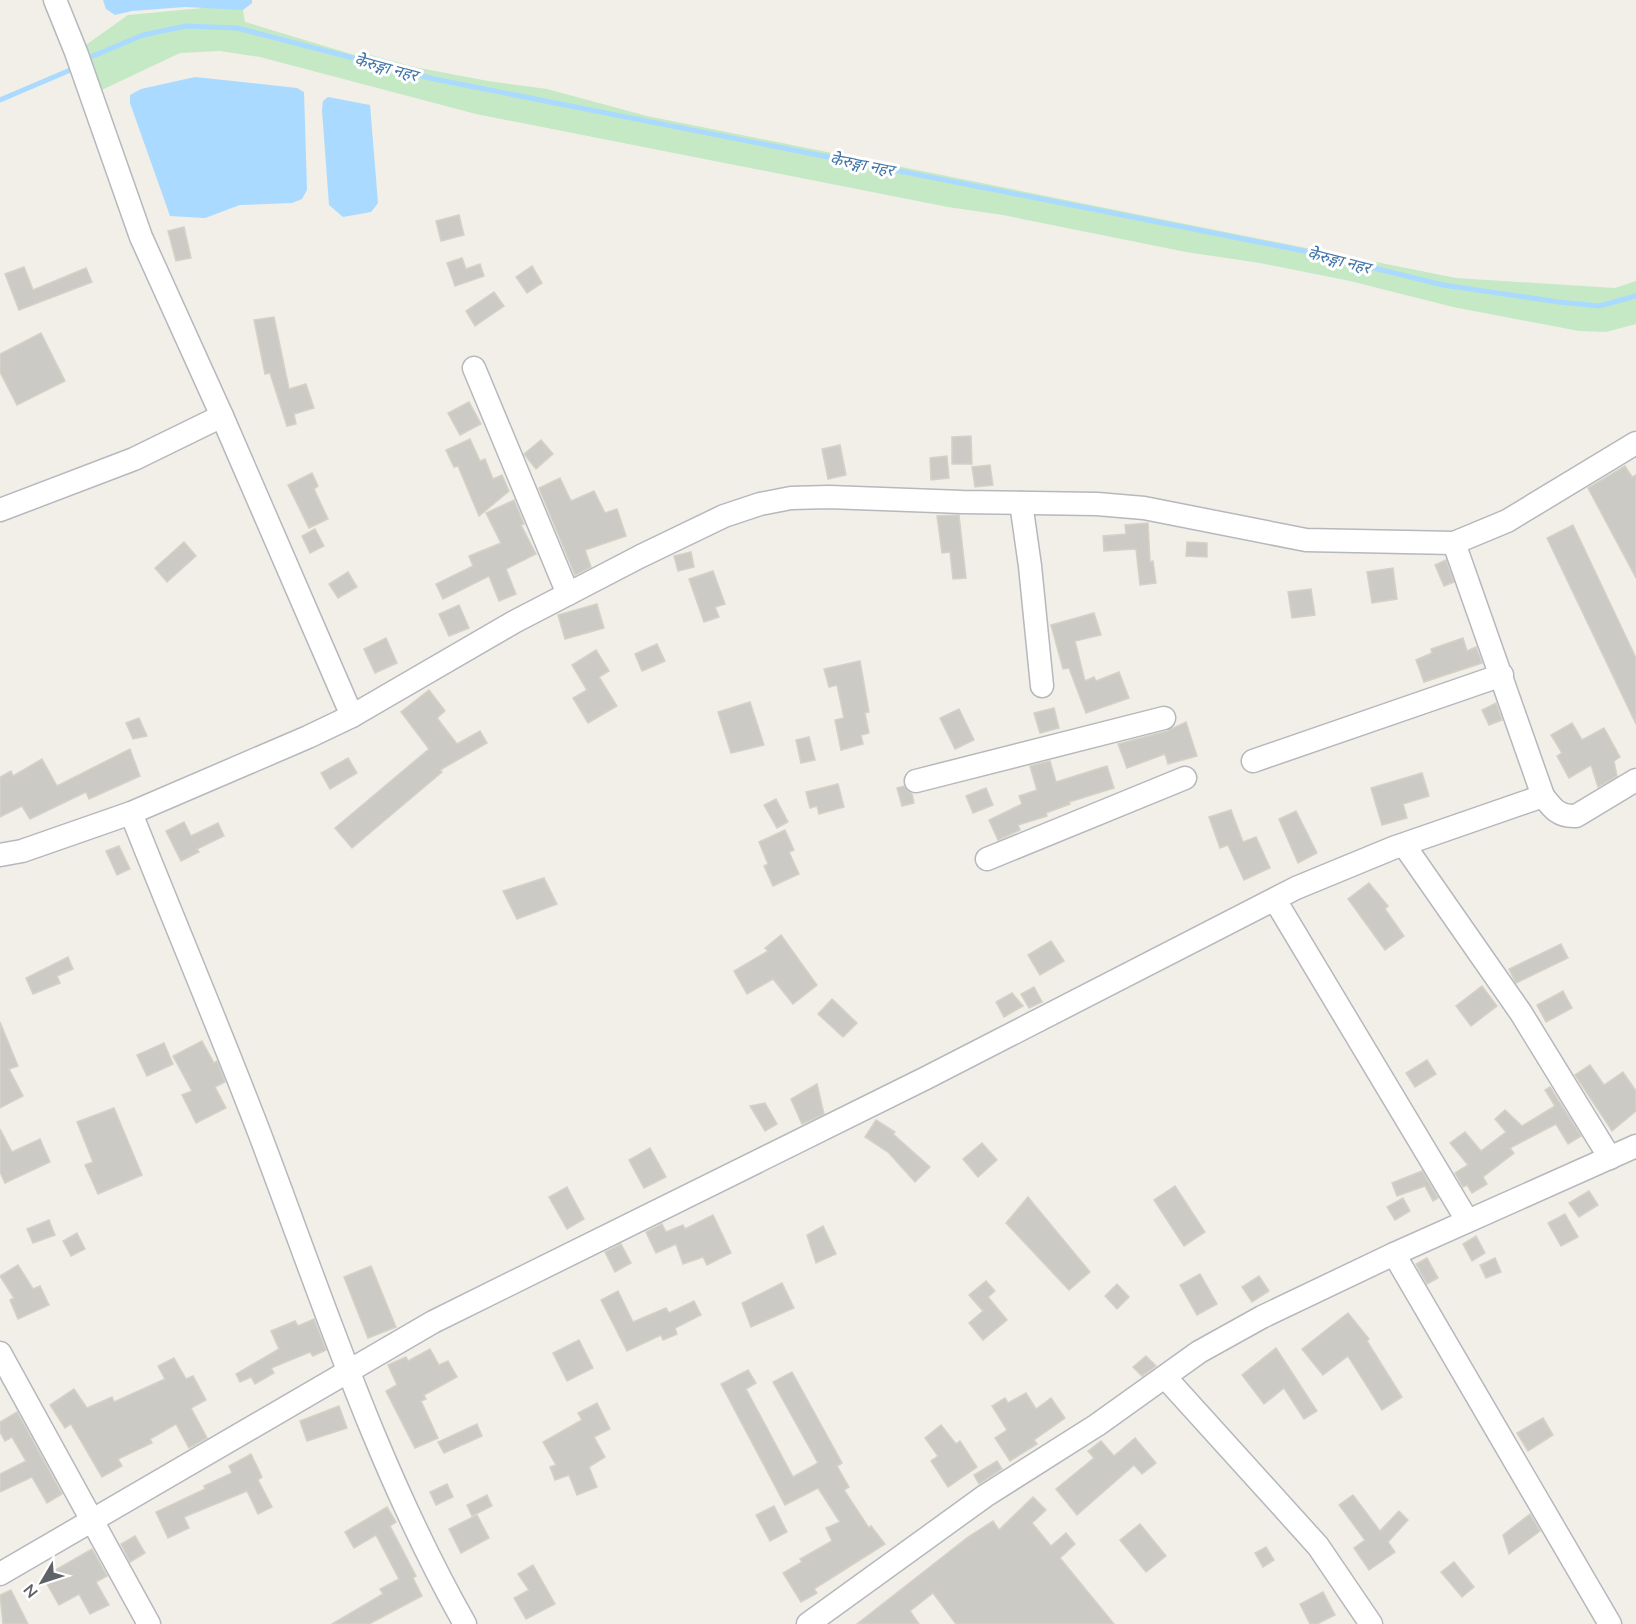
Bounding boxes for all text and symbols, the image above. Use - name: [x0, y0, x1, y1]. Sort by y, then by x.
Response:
- water label: केेरुङ्गा नहर: [352, 49, 423, 86]
- water label: केेरुङ्गा नहर: [829, 148, 899, 181]
- water label: केेरुङ्गा नहर: [1305, 243, 1376, 278]
- north arrow: [12, 1552, 72, 1612]
- text: N: [19, 1580, 42, 1602]

